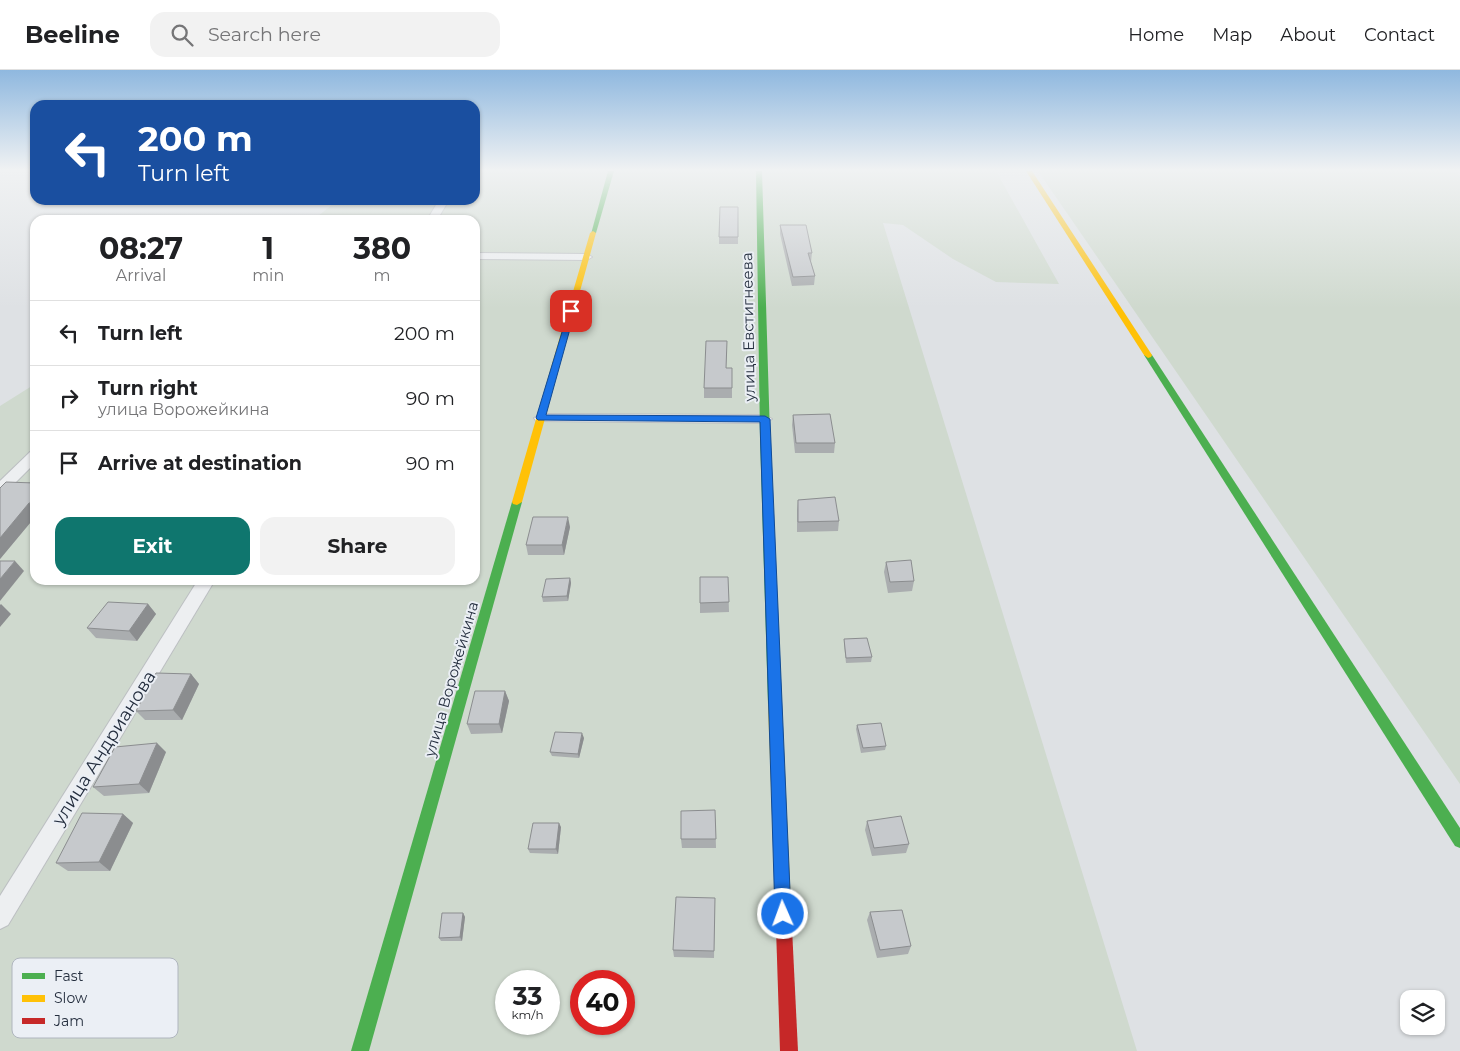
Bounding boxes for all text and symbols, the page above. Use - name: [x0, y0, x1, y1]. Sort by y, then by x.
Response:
- search box: [150, 12, 500, 57]
- text: Beeline: [25, 20, 120, 49]
- icon: search: [168, 21, 196, 49]
- text: Search here: [208, 23, 321, 46]
- text: Home: [1128, 24, 1184, 46]
- text: Map: [1212, 24, 1252, 46]
- text: About: [1280, 24, 1336, 46]
- text: Contact: [1364, 24, 1435, 46]
- text: 200 m: [138, 117, 253, 160]
- icon: left: [55, 120, 120, 185]
- text: Turn left: [138, 160, 230, 187]
- text: 08:27: [99, 230, 183, 267]
- text: 1: [262, 230, 274, 267]
- text: 380: [353, 230, 411, 267]
- street label: улица Евстигнеева: [737, 252, 759, 403]
- text: Arrival: [116, 266, 166, 285]
- text: min: [252, 266, 284, 285]
- text: m: [374, 266, 391, 285]
- pin: [550, 290, 592, 332]
- icon: arrive: [557, 297, 585, 325]
- icon: left: [55, 319, 83, 347]
- text: Turn left: [98, 322, 183, 345]
- text: 200 m: [394, 322, 455, 345]
- text: Turn right: [98, 377, 198, 400]
- icon: right: [55, 384, 83, 412]
- text: 90 m: [406, 387, 455, 410]
- text: улица Ворожейкина: [98, 400, 269, 419]
- icon: arrive: [55, 449, 83, 477]
- text: Arrive at destination: [98, 452, 302, 475]
- text: 90 m: [406, 452, 455, 475]
- button: Exit: [55, 517, 250, 575]
- button: Share: [260, 517, 455, 575]
- street label: улица Ворожейкина: [419, 599, 482, 760]
- street label: улица Андрианова: [47, 667, 161, 830]
- position arrow: [756, 887, 808, 939]
- legend: [12, 958, 178, 1038]
- text: Fast: [54, 967, 84, 985]
- speed limit sign: 40: [570, 970, 635, 1035]
- text: 33: [513, 981, 542, 1011]
- text: Slow: [54, 989, 88, 1007]
- map controls: [1400, 990, 1445, 1035]
- button: layers: [1400, 990, 1445, 1035]
- text: km/h: [511, 1007, 544, 1022]
- text: Jam: [53, 1012, 84, 1030]

